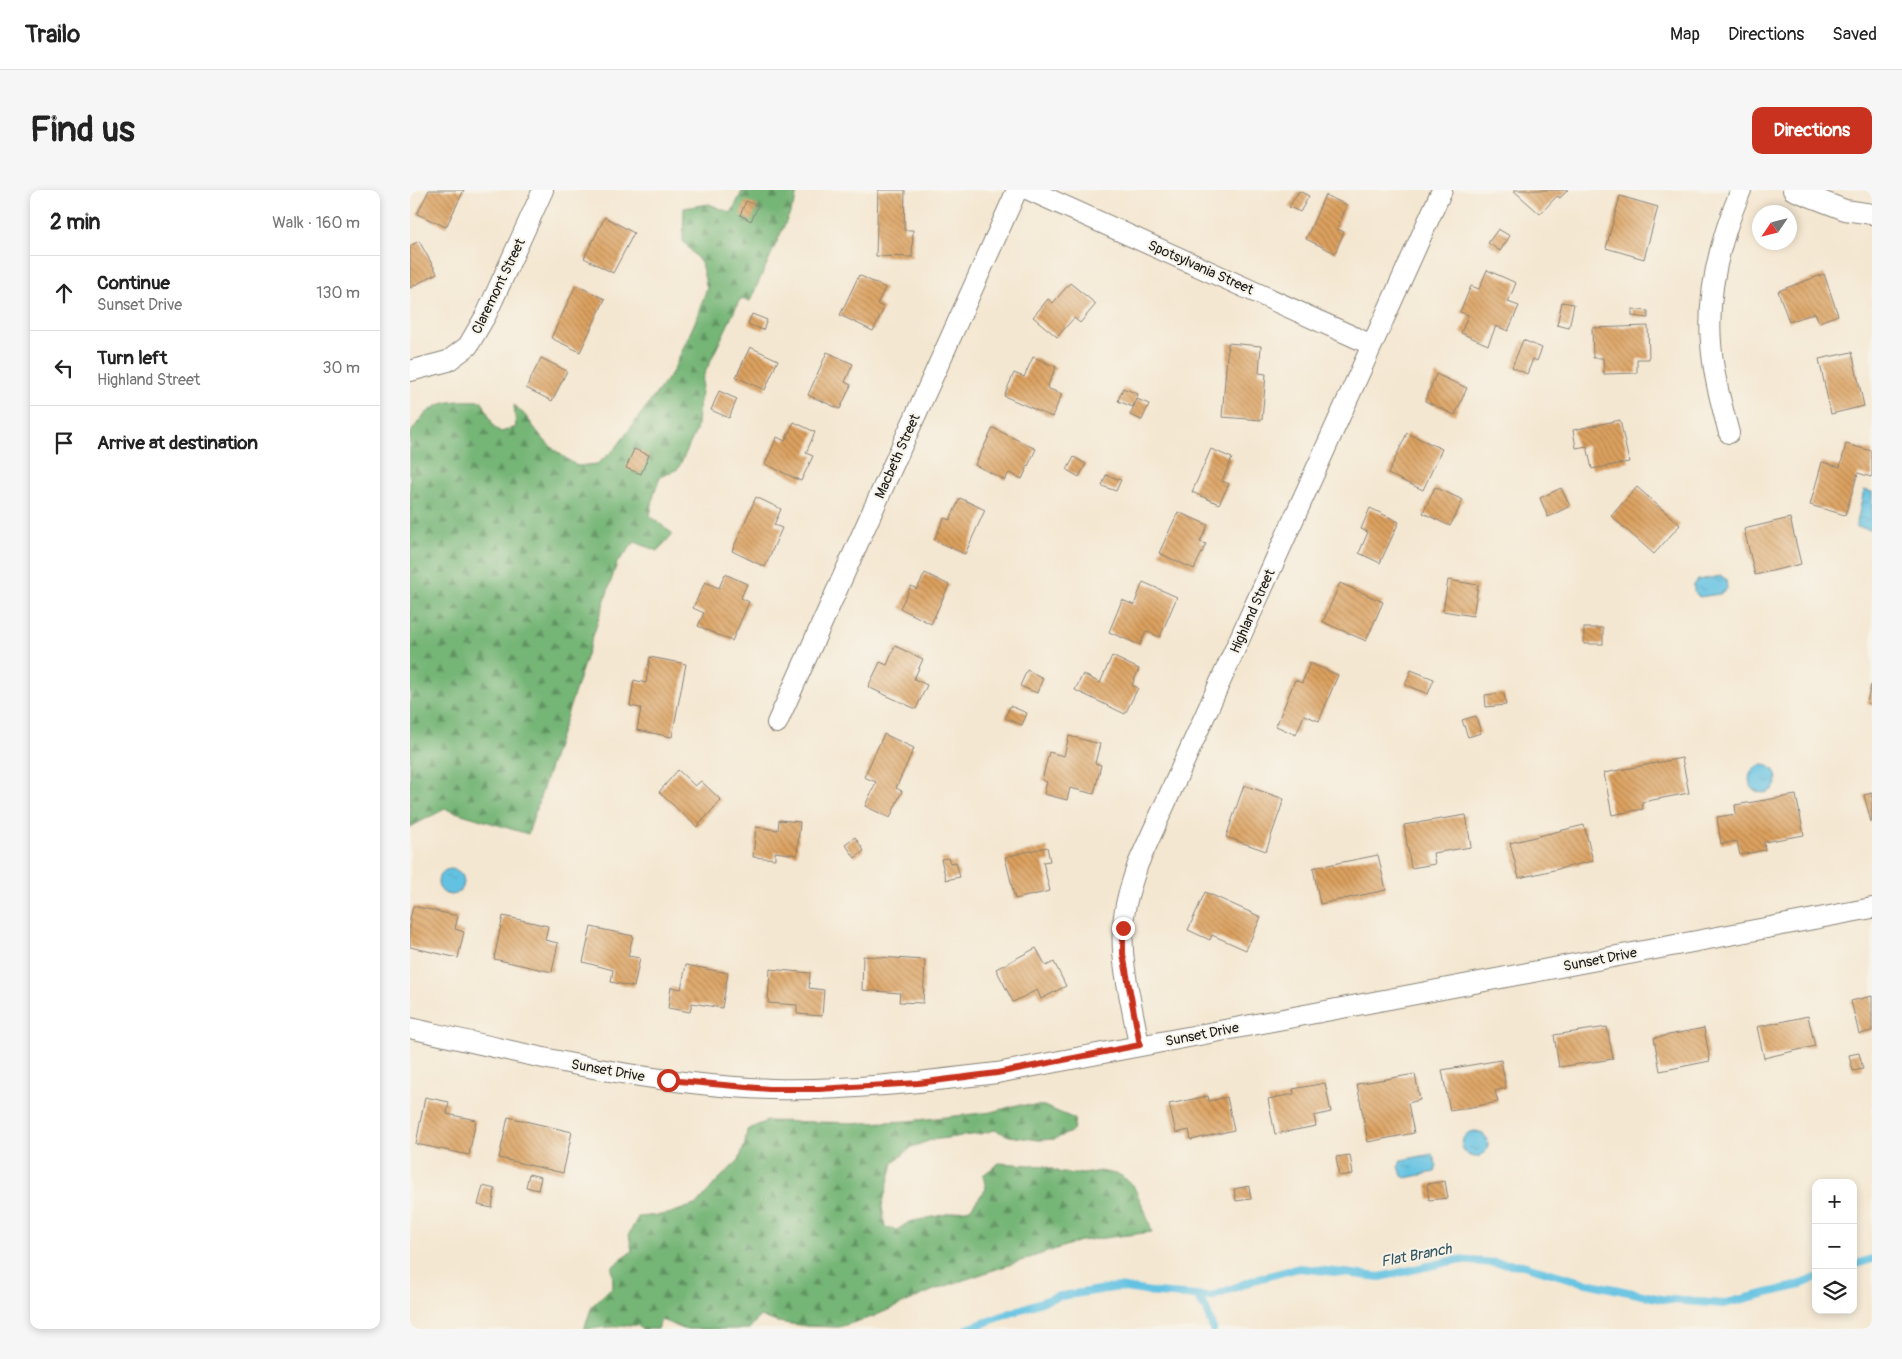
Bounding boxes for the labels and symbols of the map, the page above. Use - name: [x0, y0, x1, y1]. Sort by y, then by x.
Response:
- north arrow: [1752, 205, 1797, 250]
- street label: Claremont Street: [468, 235, 529, 337]
- street label: Spotsylvania Street: [1145, 237, 1257, 299]
- street label: Macbeth Street: [871, 411, 924, 501]
- street label: Highland Street: [1226, 566, 1279, 656]
- route end: [1112, 917, 1135, 940]
- street label: Sunset Drive: [1562, 944, 1638, 975]
- street label: Sunset Drive: [1164, 1019, 1240, 1050]
- street label: Sunset Drive: [570, 1056, 646, 1085]
- route start: [657, 1069, 680, 1092]
- water label: Flat Branch: [1379, 1239, 1454, 1272]

